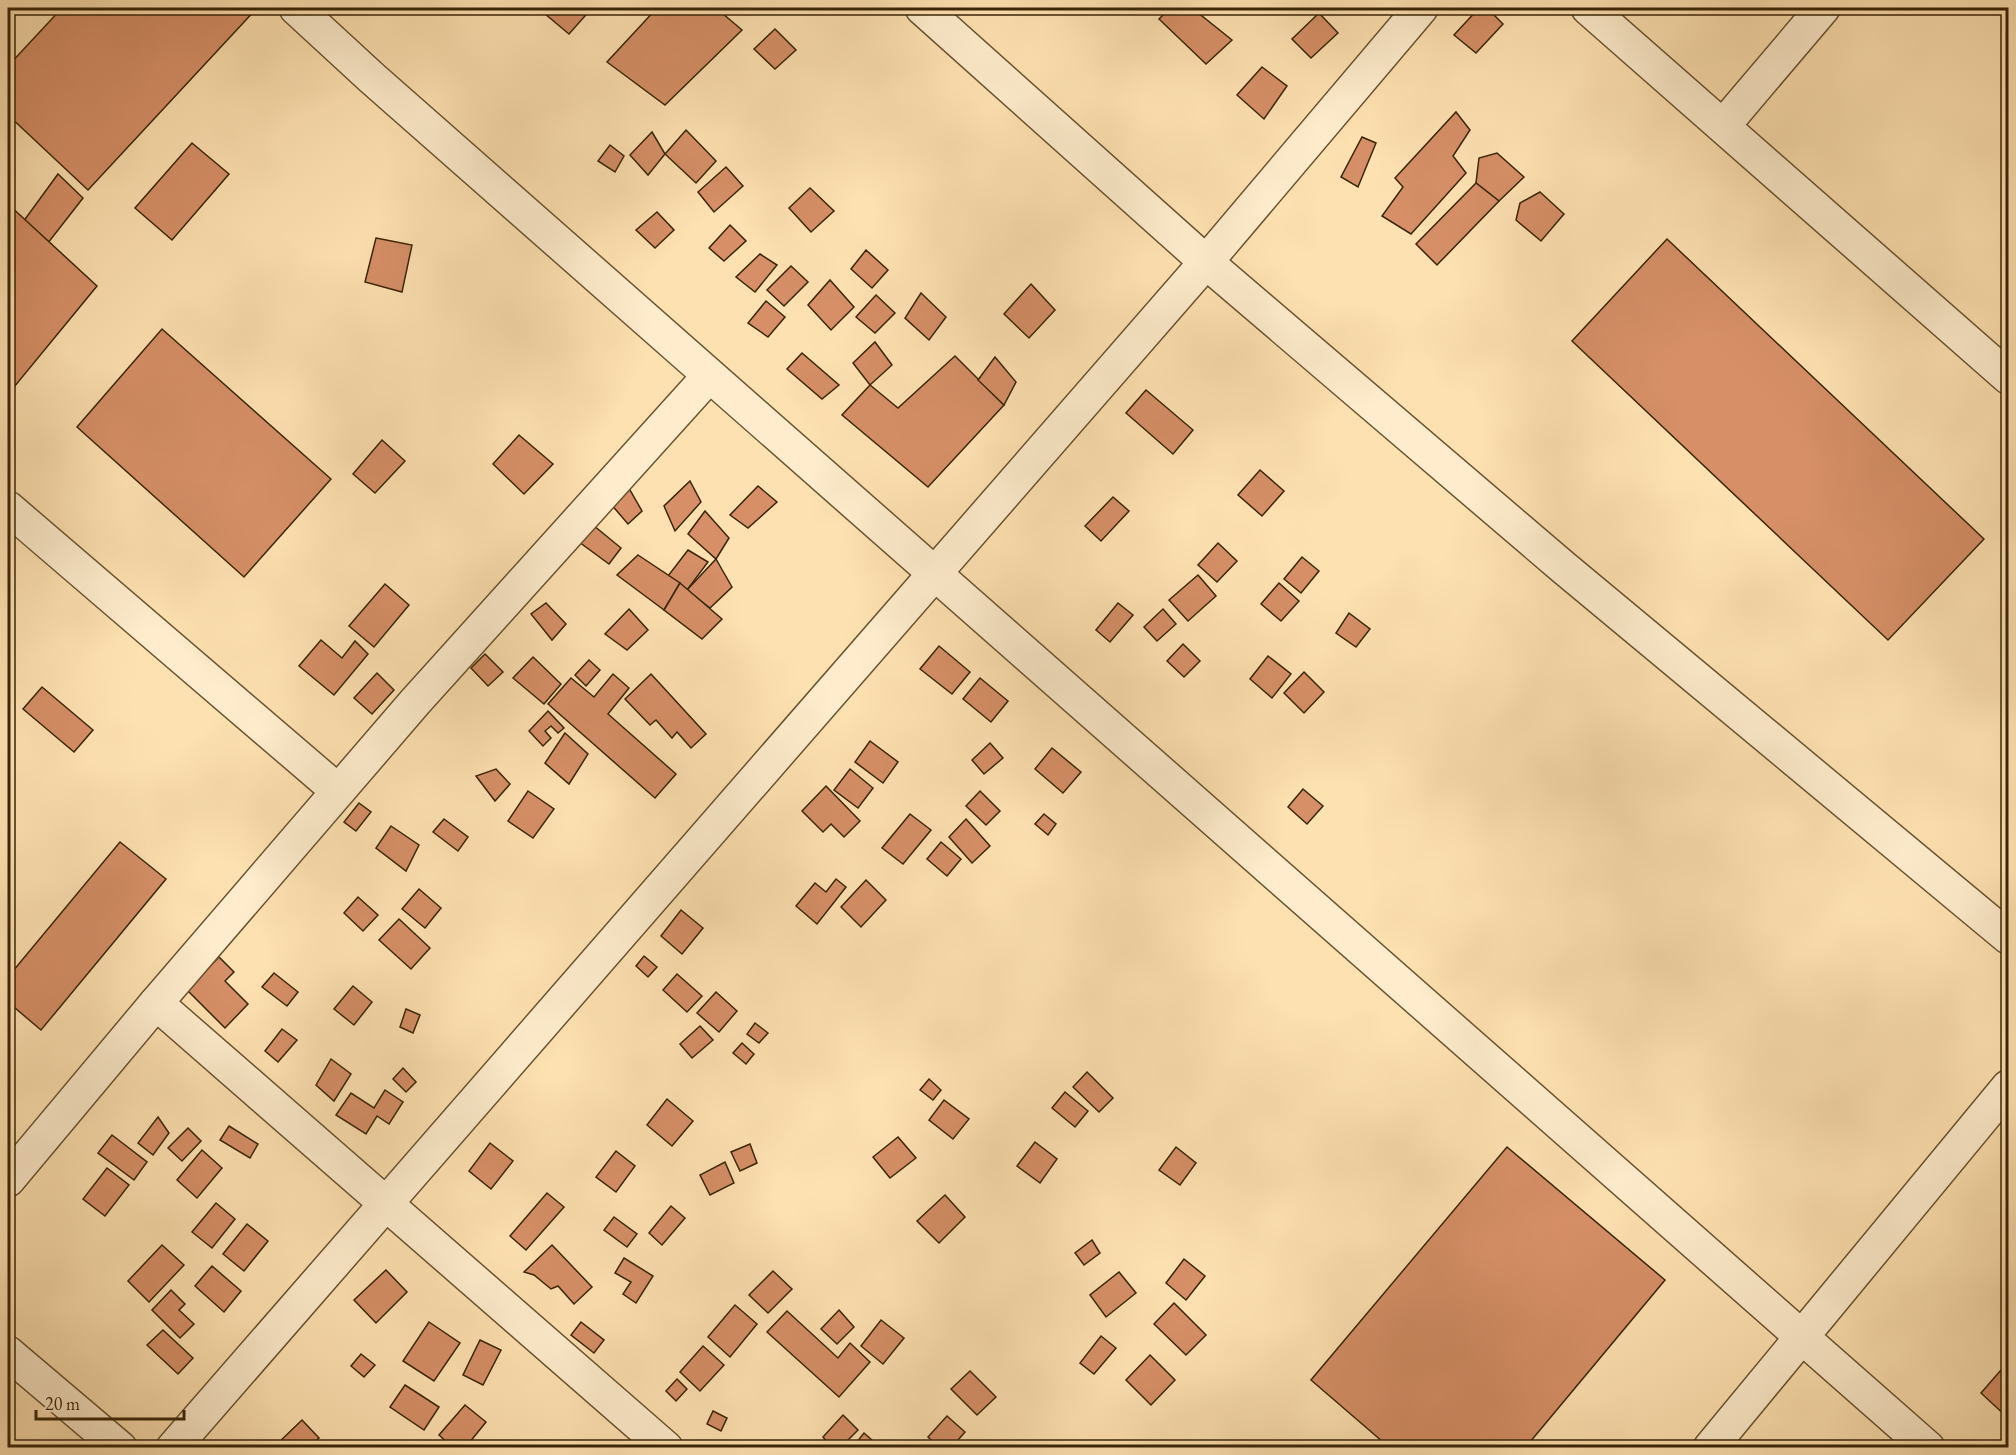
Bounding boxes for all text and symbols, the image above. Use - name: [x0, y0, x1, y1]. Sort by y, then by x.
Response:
- scale bar: [36, 1383, 184, 1421]
- text: 20 m: [45, 1392, 80, 1415]

